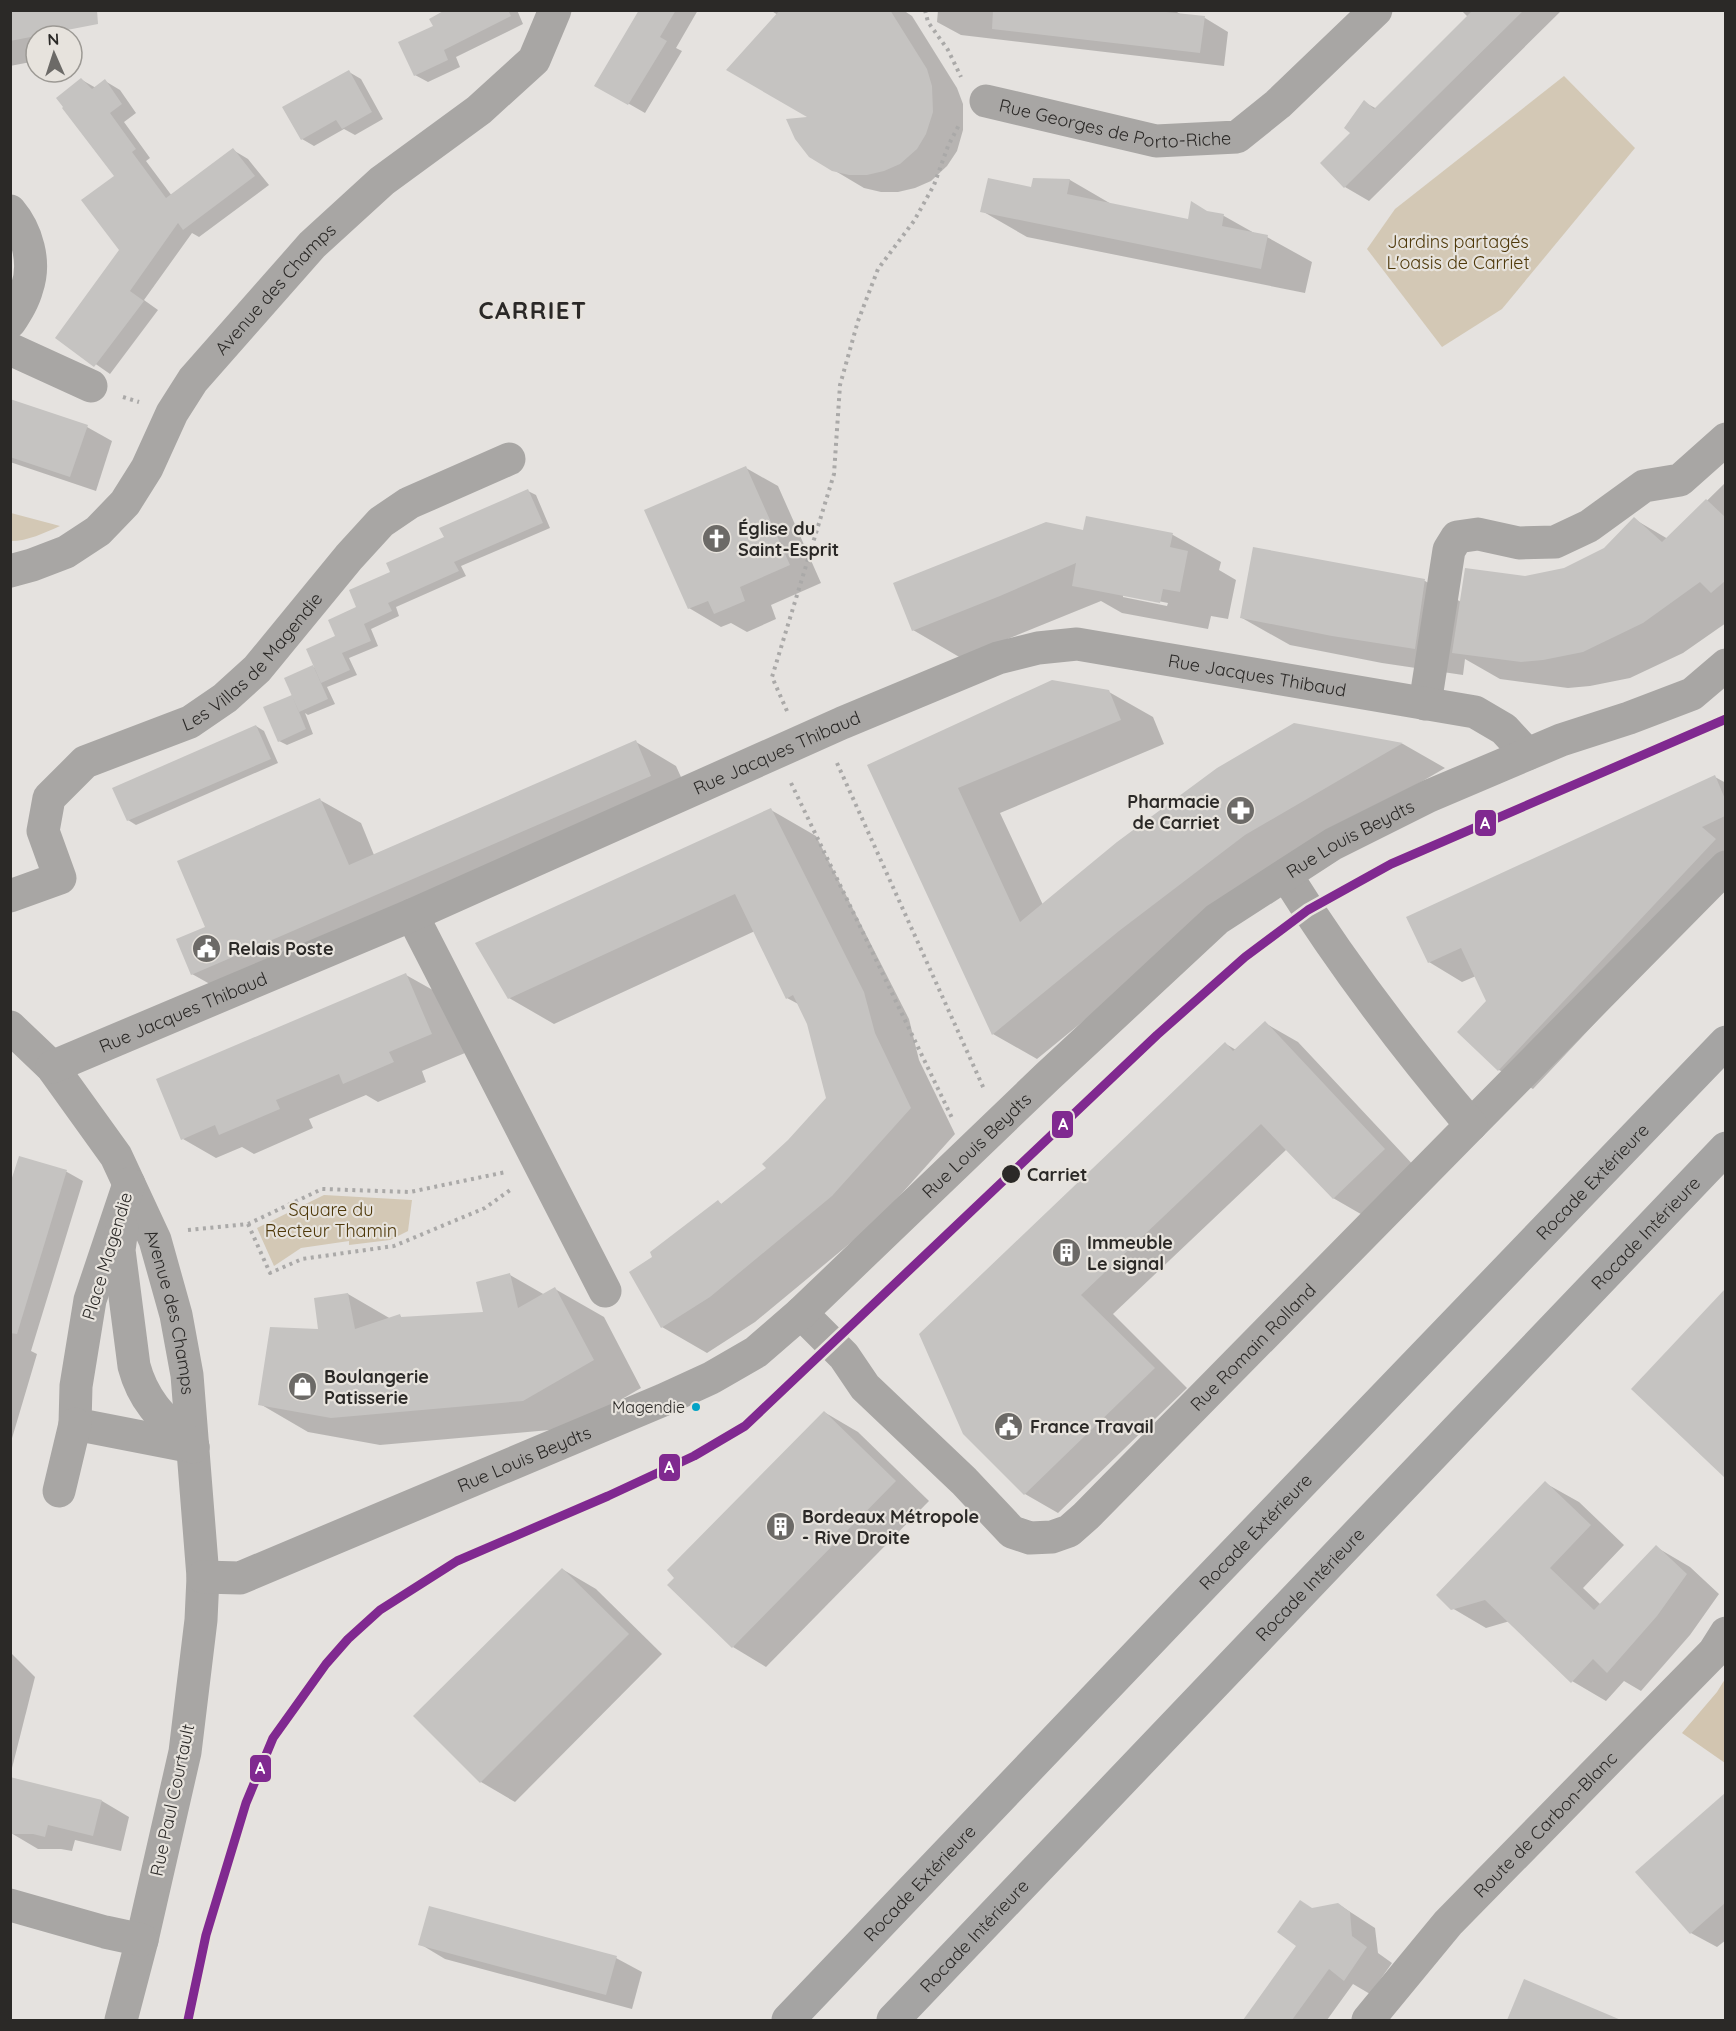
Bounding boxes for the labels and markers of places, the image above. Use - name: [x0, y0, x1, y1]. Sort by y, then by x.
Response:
- place label: Église du Saint-Esprit: [738, 517, 839, 561]
- church icon: Église du Saint-Esprit: [701, 522, 733, 554]
- place label: Pharmacie de Carriet: [1127, 790, 1220, 834]
- pharmacy icon: Pharmacie de Carriet: [1225, 795, 1257, 827]
- public building icon: Relais Poste: [191, 932, 223, 964]
- place label: Relais Poste: [228, 937, 334, 960]
- marker: Carriet: [1000, 1163, 1022, 1185]
- place label: Carriet: [1027, 1163, 1087, 1186]
- place label: Immeuble Le signal: [1087, 1231, 1173, 1275]
- building icon: Immeuble Le signal: [1050, 1236, 1082, 1268]
- place label: Boulangerie Patisserie: [324, 1365, 429, 1409]
- shop icon: Boulangerie Patisserie: [287, 1370, 319, 1402]
- place label: Magendie: [612, 1397, 685, 1417]
- marker: Magendie: [690, 1401, 702, 1413]
- public building icon: France Travail: [993, 1410, 1025, 1442]
- place label: France Travail: [1030, 1415, 1154, 1438]
- place label: Bordeaux Métropole - Rive Droite: [802, 1505, 979, 1549]
- building icon: Bordeaux Métropole - Rive Droite: [765, 1510, 797, 1542]

